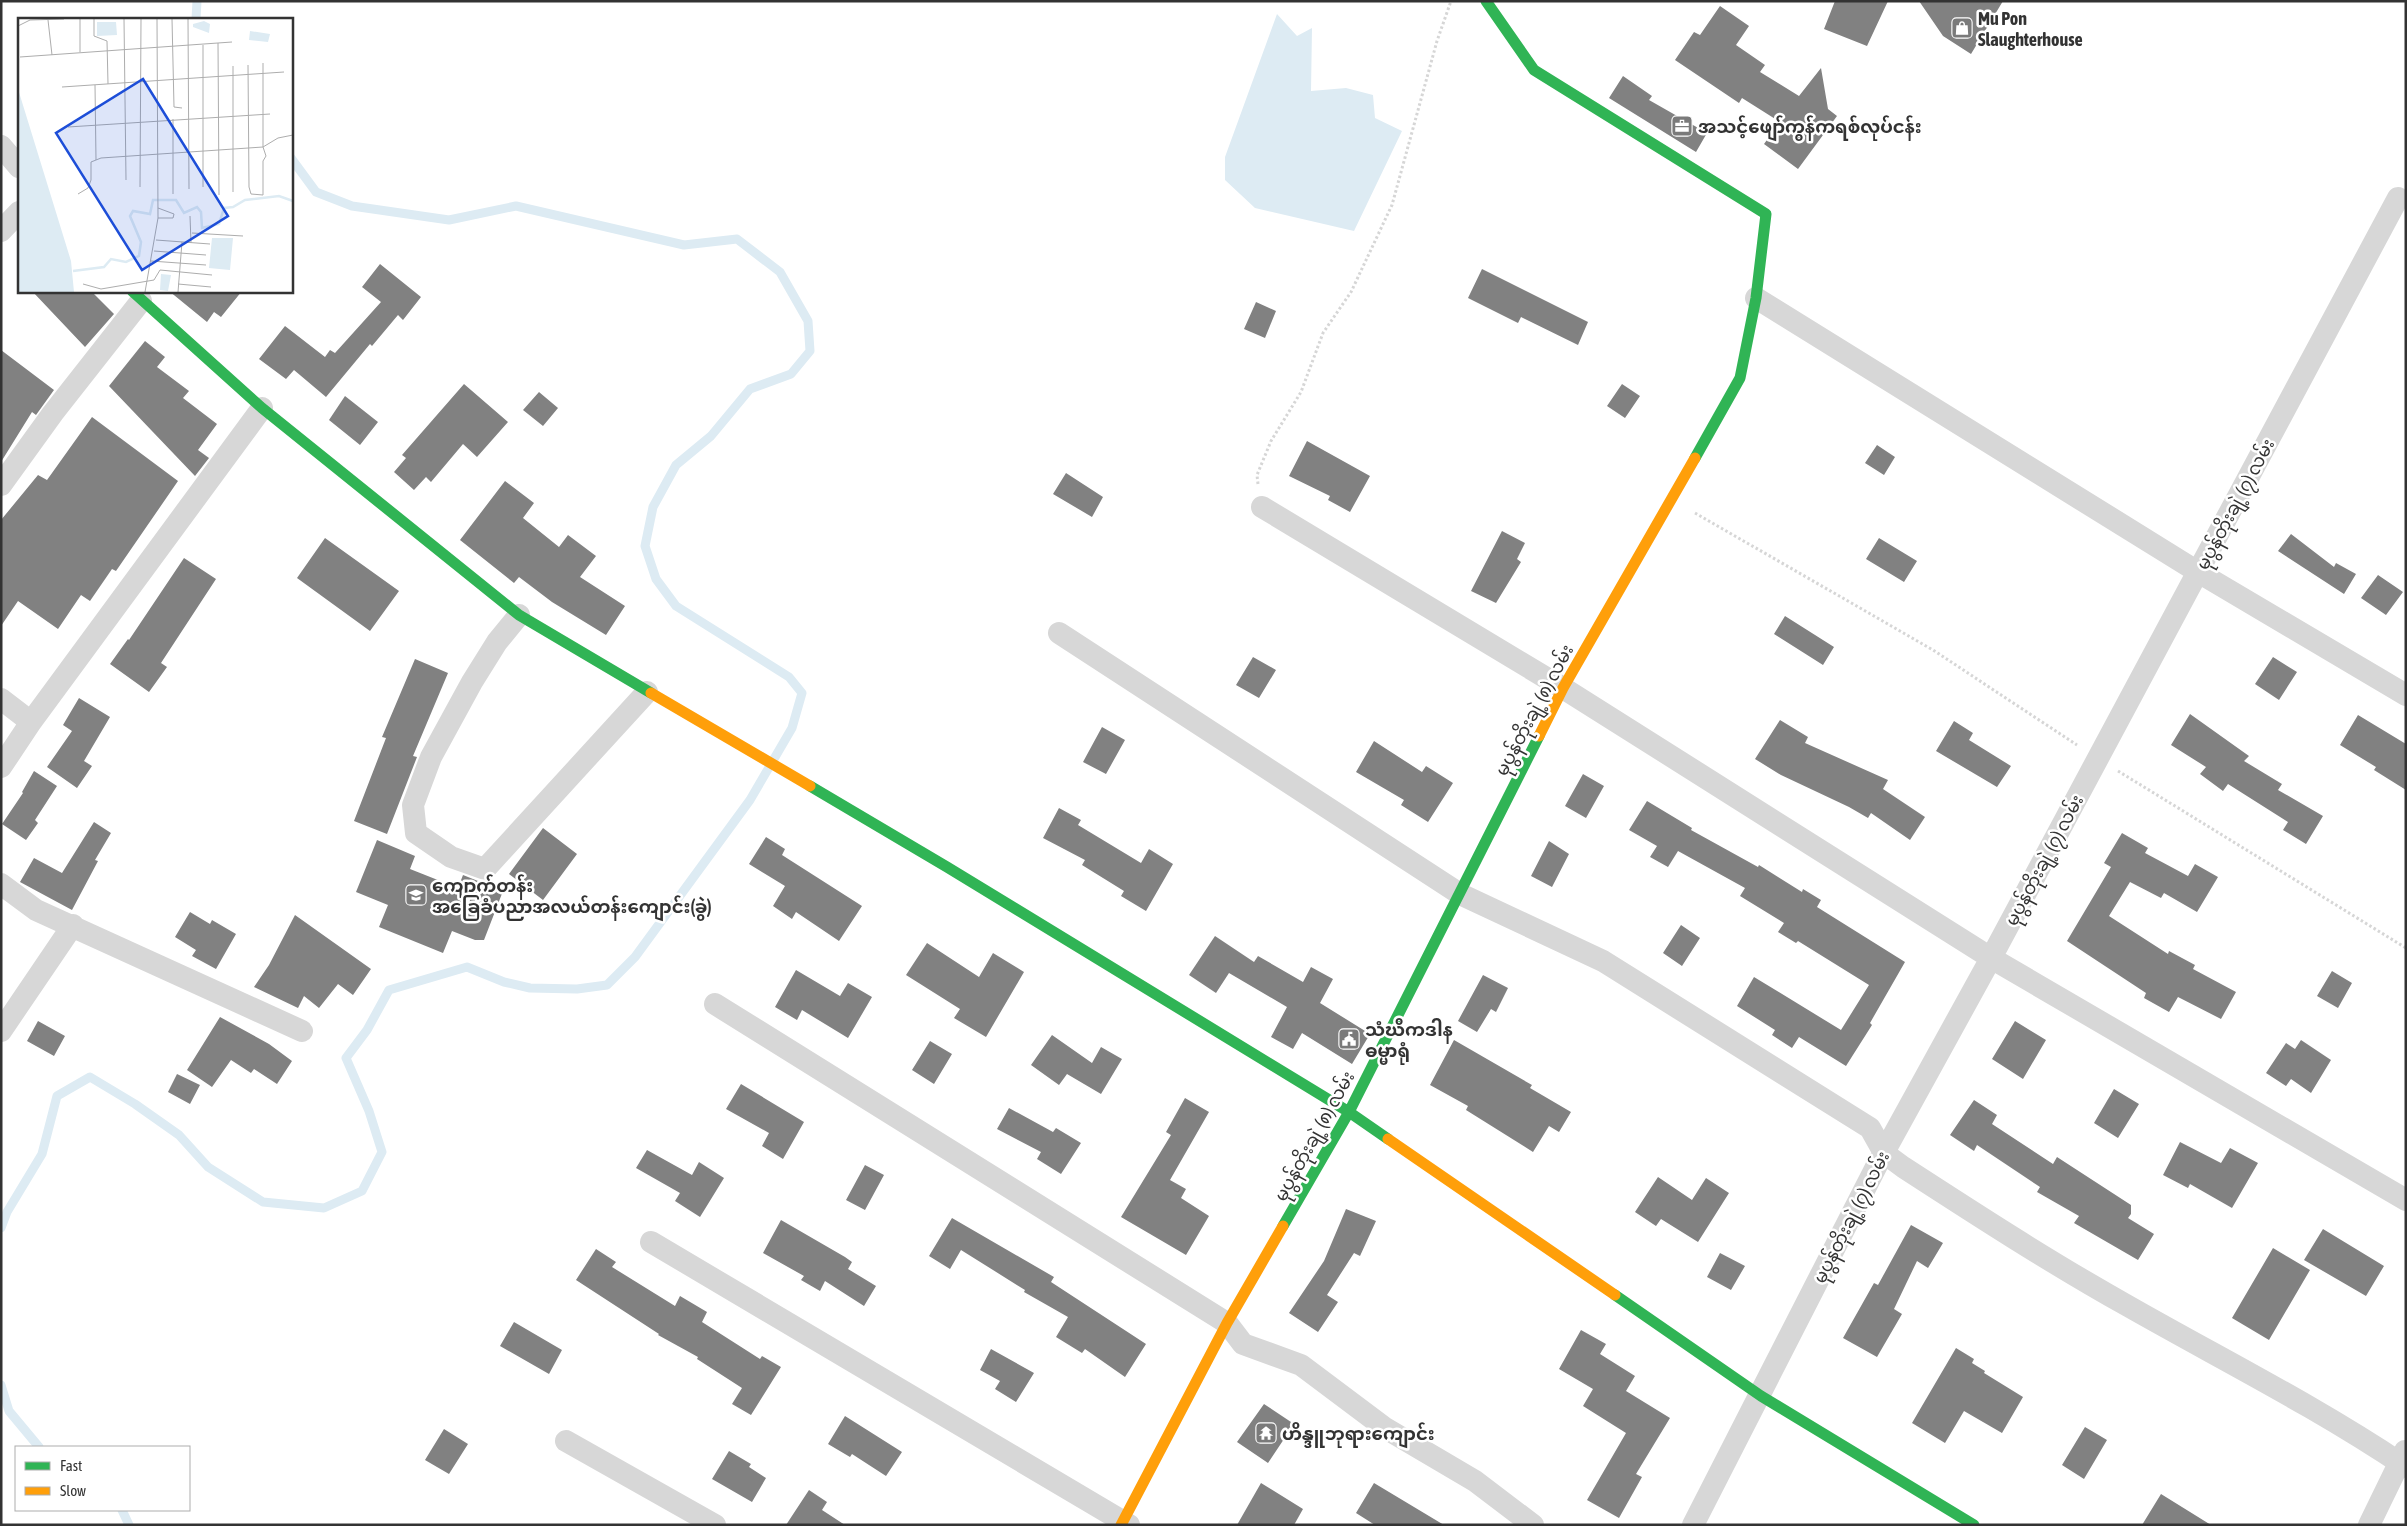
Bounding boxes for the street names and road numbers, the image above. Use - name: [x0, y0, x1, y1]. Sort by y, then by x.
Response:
- street label: မုပွန်တိုးချဲ့ (၇) လမ်း: [2189, 433, 2283, 575]
- street label: မုပွန်တိုးချဲ့ (၈) လမ်း: [1488, 639, 1582, 781]
- street label: မုပွန်တိုးချဲ့ (၇) လမ်း: [1998, 789, 2092, 931]
- street label: မုပွန်တိုးချဲ့ (၈) လမ်း: [1267, 1066, 1363, 1207]
- street label: မုပွန်တိုးချဲ့ (၇) လမ်း: [1806, 1146, 1898, 1289]

